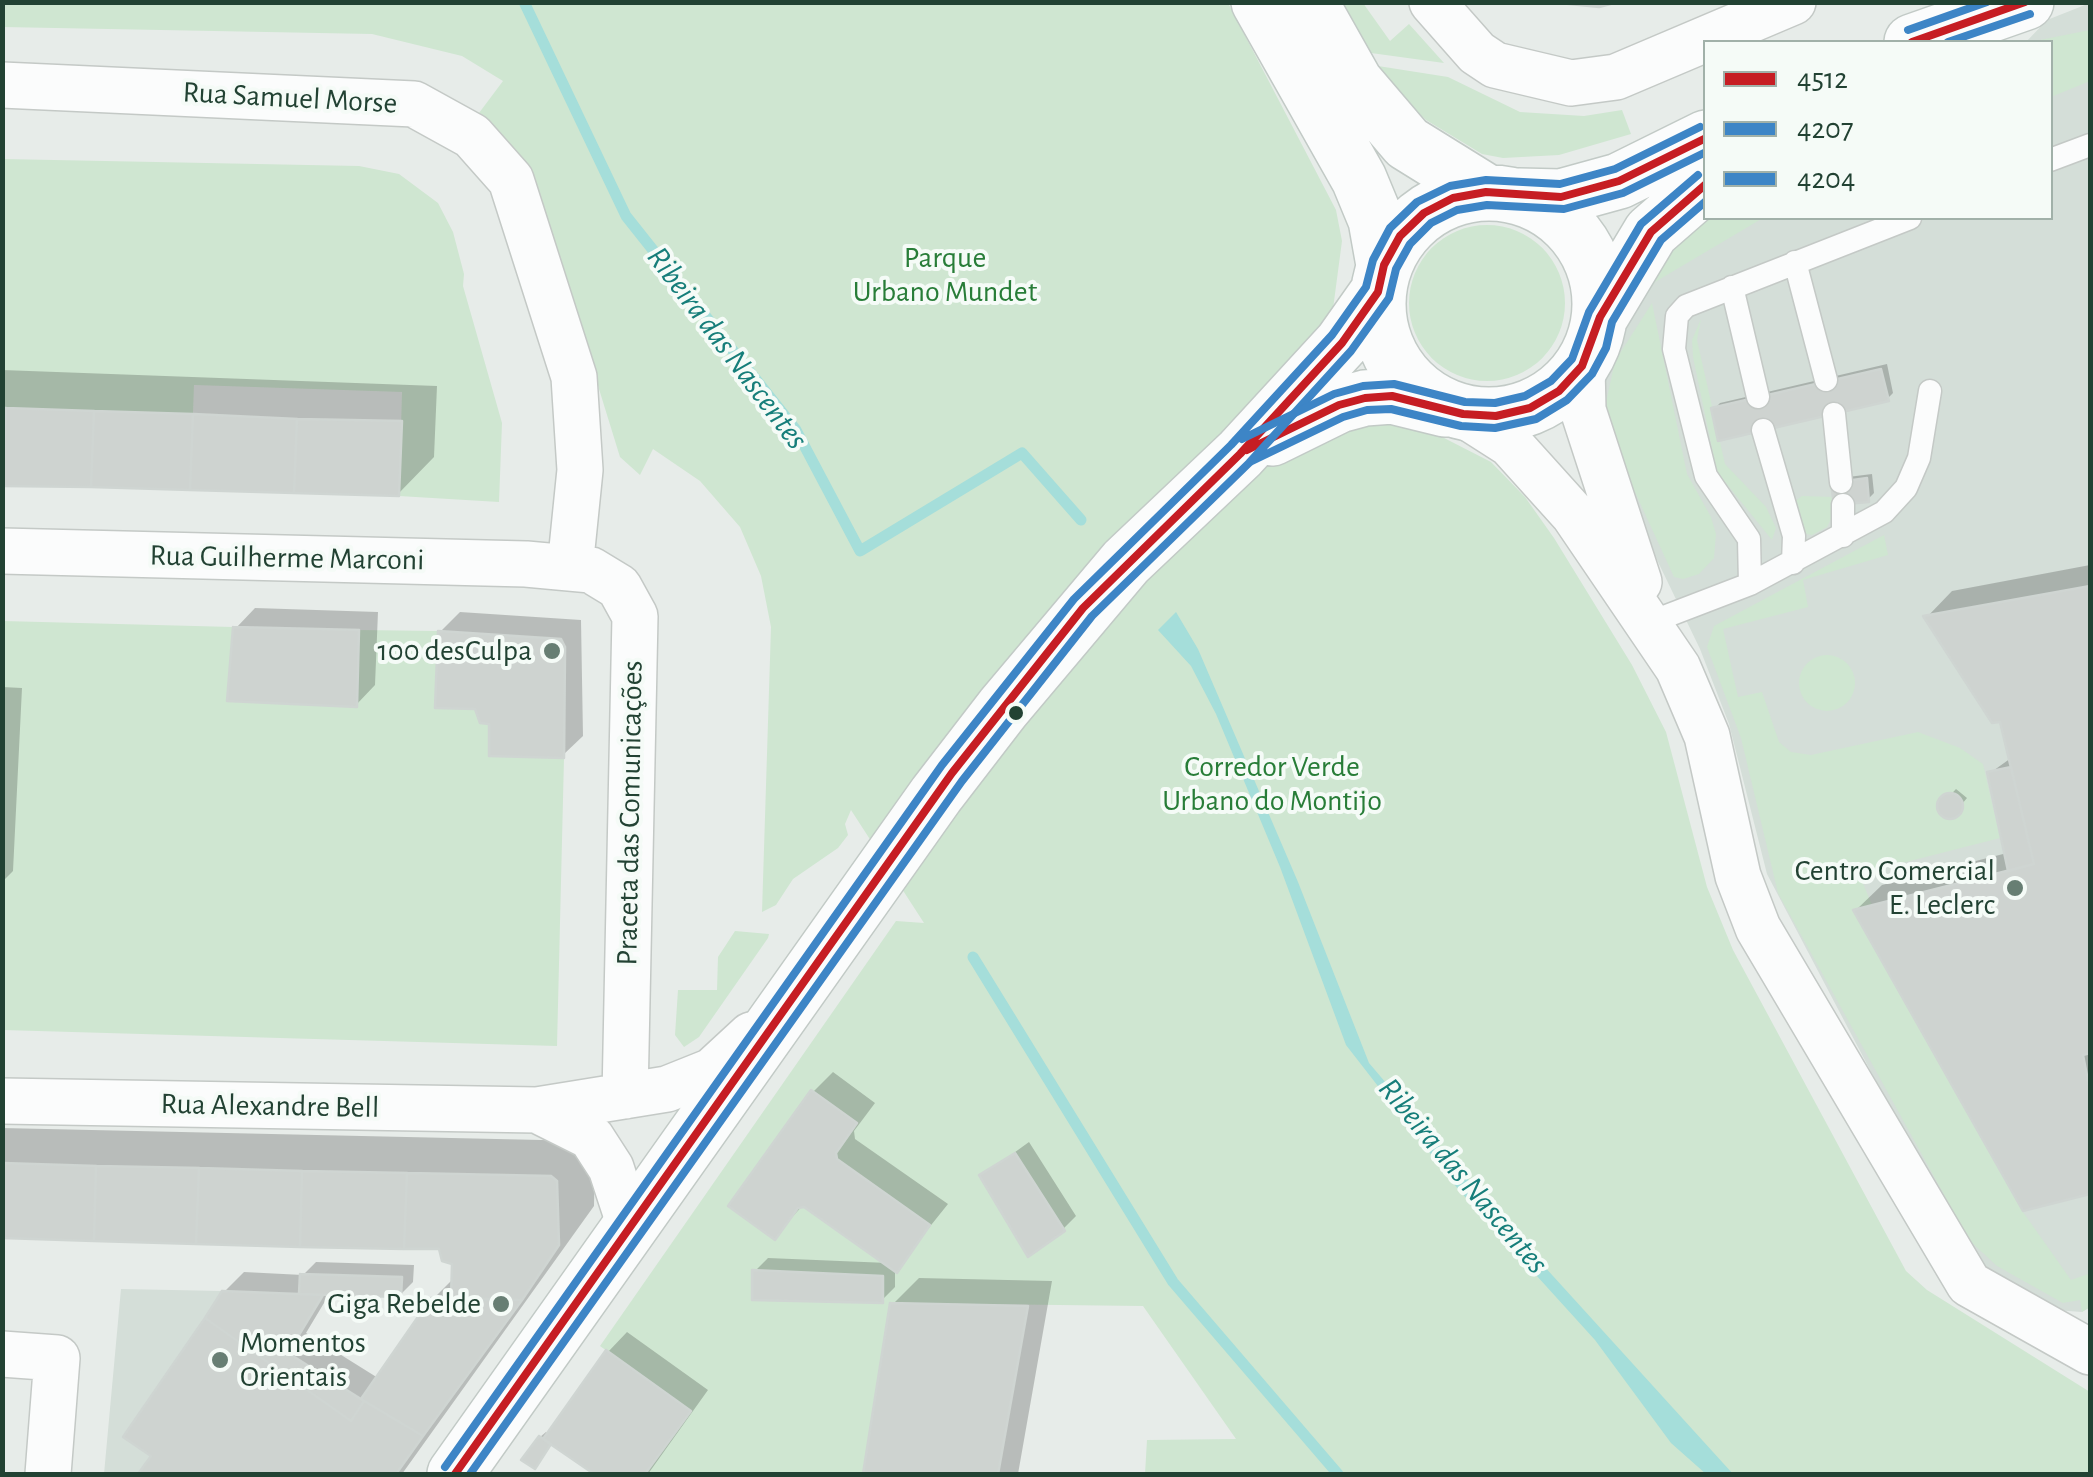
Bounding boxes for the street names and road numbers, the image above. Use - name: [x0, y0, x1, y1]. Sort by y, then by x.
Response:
- street label: Rua Samuel Morse: [182, 74, 398, 122]
- street label: Rua Guilherme Marconi: [149, 538, 425, 578]
- street label: Praceta das Comunicações: [609, 660, 651, 966]
- street label: Rua Alexandre Bell: [160, 1086, 380, 1126]

